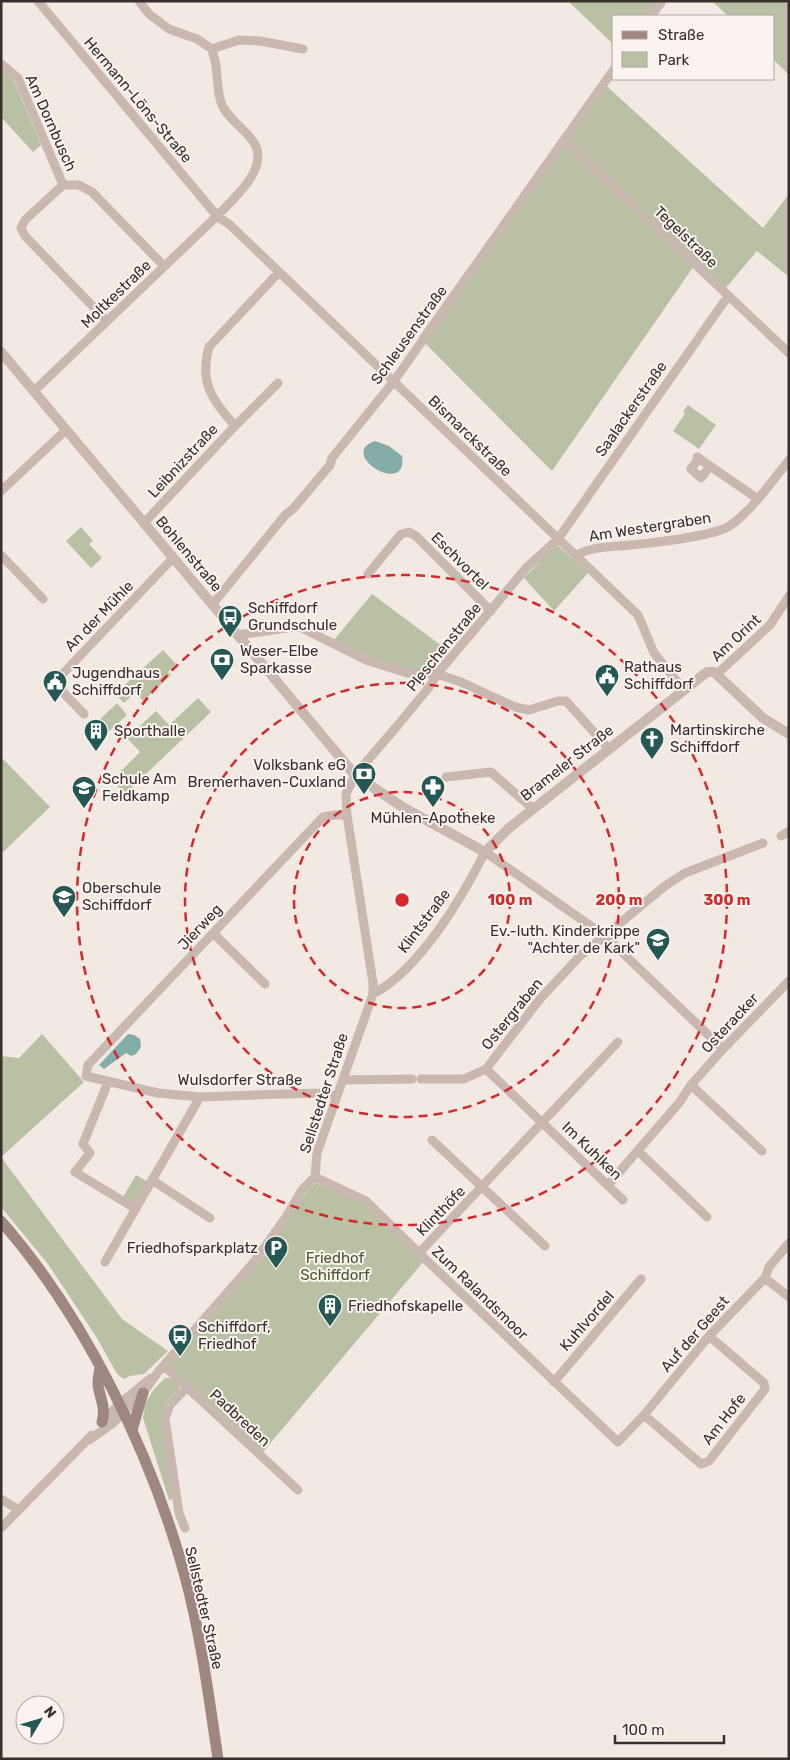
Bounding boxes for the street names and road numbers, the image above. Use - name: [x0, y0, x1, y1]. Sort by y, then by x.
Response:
- street label: Hermann-Löns-Straße: [80, 33, 196, 167]
- street label: Am Dornbusch: [22, 72, 80, 174]
- street label: Tegelstraße: [651, 202, 721, 272]
- street label: Moltkestraße: [77, 256, 155, 332]
- street label: Schleusenstraße: [367, 282, 451, 388]
- street label: Saalackerstraße: [591, 358, 671, 460]
- street label: Bismarckstraße: [425, 392, 515, 480]
- street label: Leibnizstraße: [144, 420, 222, 502]
- street label: Am Westergraben: [588, 508, 712, 546]
- street label: Bohlenstraße: [152, 512, 226, 596]
- street label: Eschvortel: [427, 528, 493, 594]
- street label: An der Mühle: [61, 577, 137, 655]
- street label: Pleschenstraße: [403, 599, 485, 695]
- street label: Am Orint: [707, 610, 765, 666]
- street label: Brameler Straße: [517, 721, 617, 805]
- street label: Klintstraße: [394, 885, 454, 957]
- street label: Jierweg: [174, 900, 226, 954]
- street label: Ostergraben: [478, 975, 546, 1053]
- street label: Osteracker: [698, 989, 763, 1057]
- street label: Sellstedter Straße: [296, 1031, 352, 1155]
- street label: Wulsdorfer Straße: [178, 1071, 302, 1089]
- street label: Im Kuhlken: [558, 1118, 626, 1184]
- street label: Klinthöfe: [413, 1182, 469, 1240]
- street label: Zum Ralandsmoor: [428, 1243, 532, 1344]
- street label: Kuhlvordel: [556, 1287, 618, 1355]
- street label: Auf der Geest: [657, 1292, 733, 1376]
- street label: Padbreden: [206, 1386, 274, 1450]
- street label: Am Hofe: [698, 1390, 750, 1448]
- street label: Sellstedter Straße: [181, 1545, 227, 1671]

